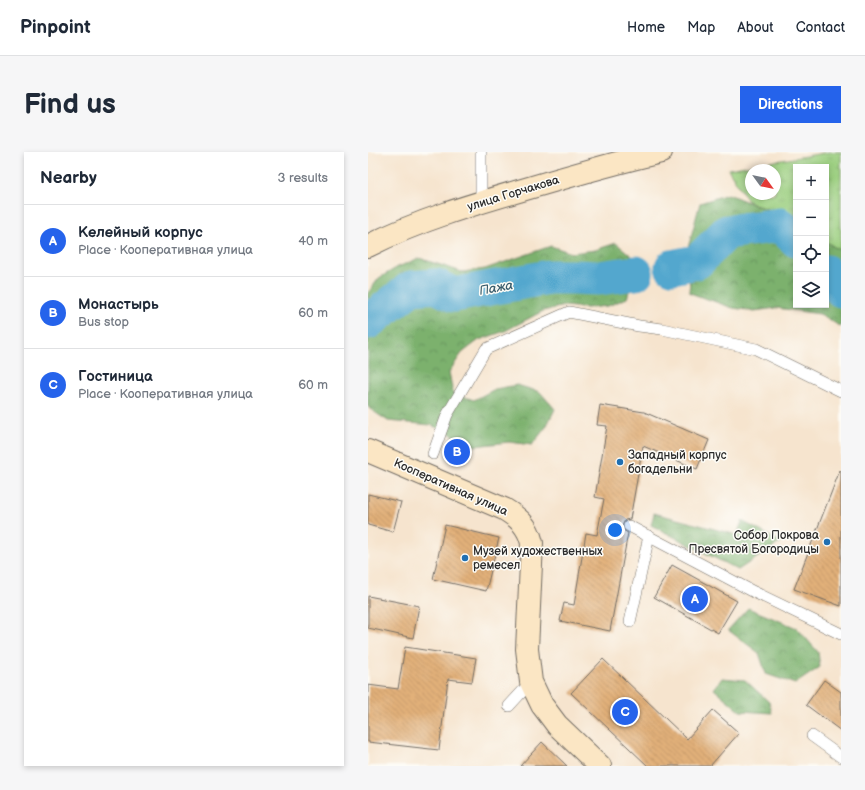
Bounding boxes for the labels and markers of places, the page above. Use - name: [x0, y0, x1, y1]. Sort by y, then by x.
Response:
- pin: B: [444, 437, 470, 467]
- place label: Западный корпус богадельни: [628, 448, 727, 477]
- marker: Западный корпус богадельни: [615, 457, 625, 467]
- place label: Собор Покрова Пресвятой Богородицы: [688, 528, 819, 557]
- marker: Собор Покрова Пресвятой Богородицы: [822, 537, 832, 547]
- place label: Музей художественных ремесел: [473, 544, 603, 573]
- marker: Музей художественных ремесел: [460, 553, 470, 563]
- pin: A: [682, 584, 708, 614]
- pin: C: [612, 697, 638, 727]

